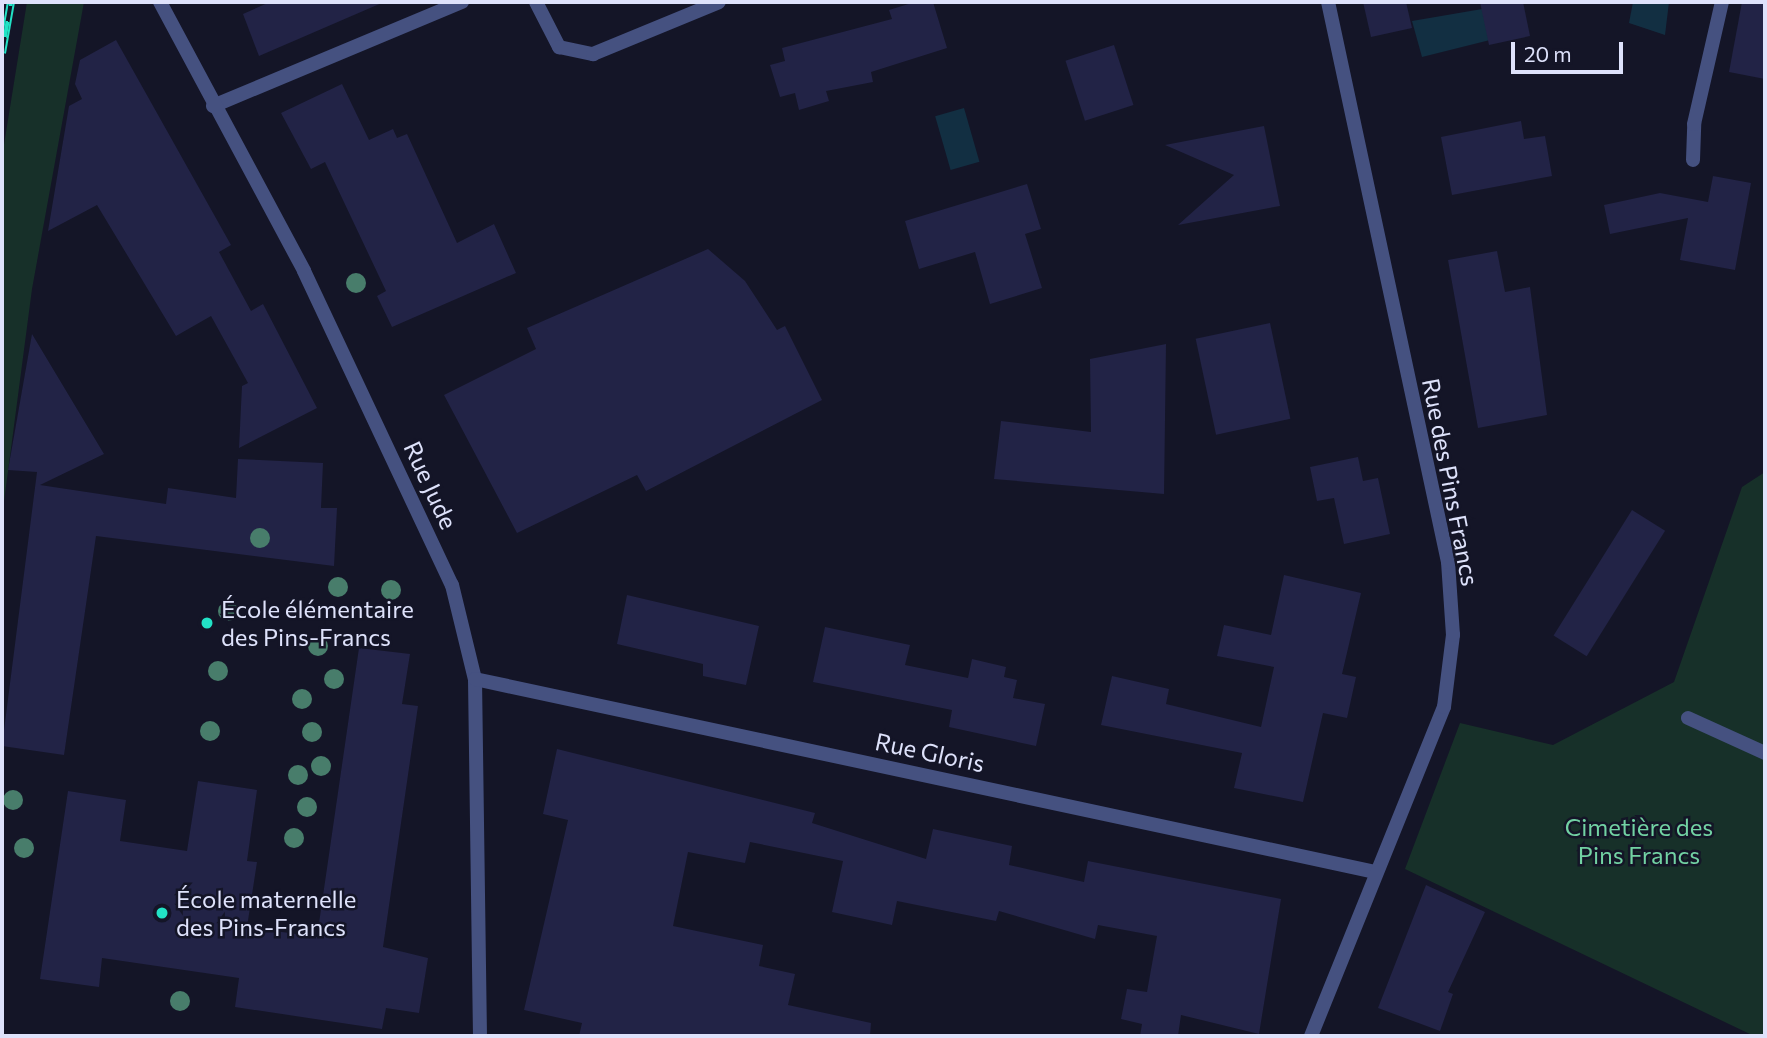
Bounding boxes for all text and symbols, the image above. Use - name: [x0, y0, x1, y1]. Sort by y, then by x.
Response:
- scale bar: [1515, 28, 1627, 72]
- text: 20 m: [1524, 41, 1572, 66]
- street label: Rue des Pins Francs: [1417, 376, 1485, 588]
- street label: Rue Jude: [398, 437, 464, 533]
- place label: École élémentaire des Pins-Francs: [221, 595, 414, 651]
- marker: École élémentaire des Pins-Francs: [199, 615, 215, 631]
- street label: Rue Gloris: [873, 726, 987, 778]
- park label: Cimetière des Pins Francs: [1565, 813, 1713, 869]
- place label: École maternelle des Pins-Francs: [176, 885, 356, 941]
- marker: École maternelle des Pins-Francs: [154, 905, 170, 921]

